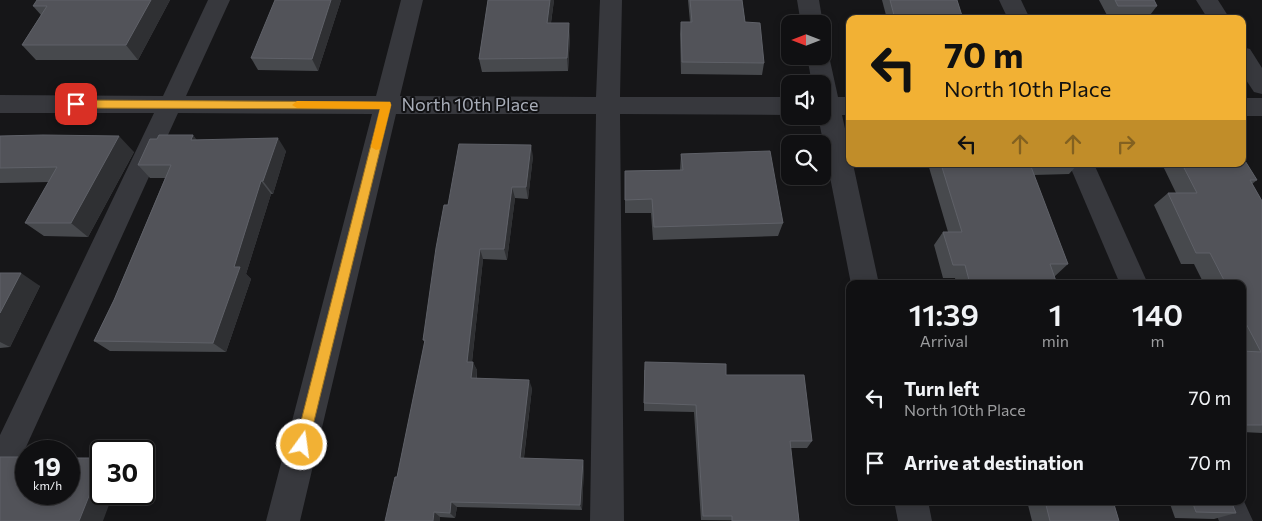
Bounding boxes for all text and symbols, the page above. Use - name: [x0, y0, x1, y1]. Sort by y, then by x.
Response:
- north arrow: [781, 15, 831, 65]
- map controls: [781, 15, 831, 185]
- text: 70 m: [944, 32, 1024, 75]
- icon: left: [861, 35, 926, 100]
- button: sound: [781, 75, 831, 125]
- text: North 10th Place: [944, 75, 1111, 102]
- pin: [55, 83, 97, 125]
- icon: arrive: [62, 90, 90, 118]
- street label: North 10th Place: [402, 93, 538, 115]
- icon: left: [953, 130, 981, 158]
- icon: ahead: [1006, 130, 1034, 158]
- icon: ahead: [1059, 130, 1087, 158]
- icon: right: [1112, 130, 1140, 158]
- button: search: [781, 135, 831, 185]
- text: 11:39: [909, 295, 979, 332]
- text: 1: [1049, 295, 1062, 332]
- text: 140: [1132, 295, 1183, 332]
- text: Arrival: [920, 331, 968, 350]
- text: min: [1042, 331, 1069, 350]
- text: m: [1150, 331, 1164, 350]
- text: Turn left: [904, 377, 979, 400]
- icon: left: [861, 384, 889, 412]
- text: 70 m: [1188, 386, 1231, 409]
- text: North 10th Place: [904, 400, 1026, 419]
- position arrow: [275, 418, 327, 470]
- speed limit sign: 30: [90, 440, 155, 505]
- icon: arrive: [861, 449, 889, 477]
- text: 19: [34, 451, 61, 481]
- text: Arrive at destination: [904, 451, 1084, 474]
- text: 70 m: [1188, 451, 1231, 474]
- text: km/h: [33, 478, 62, 492]

